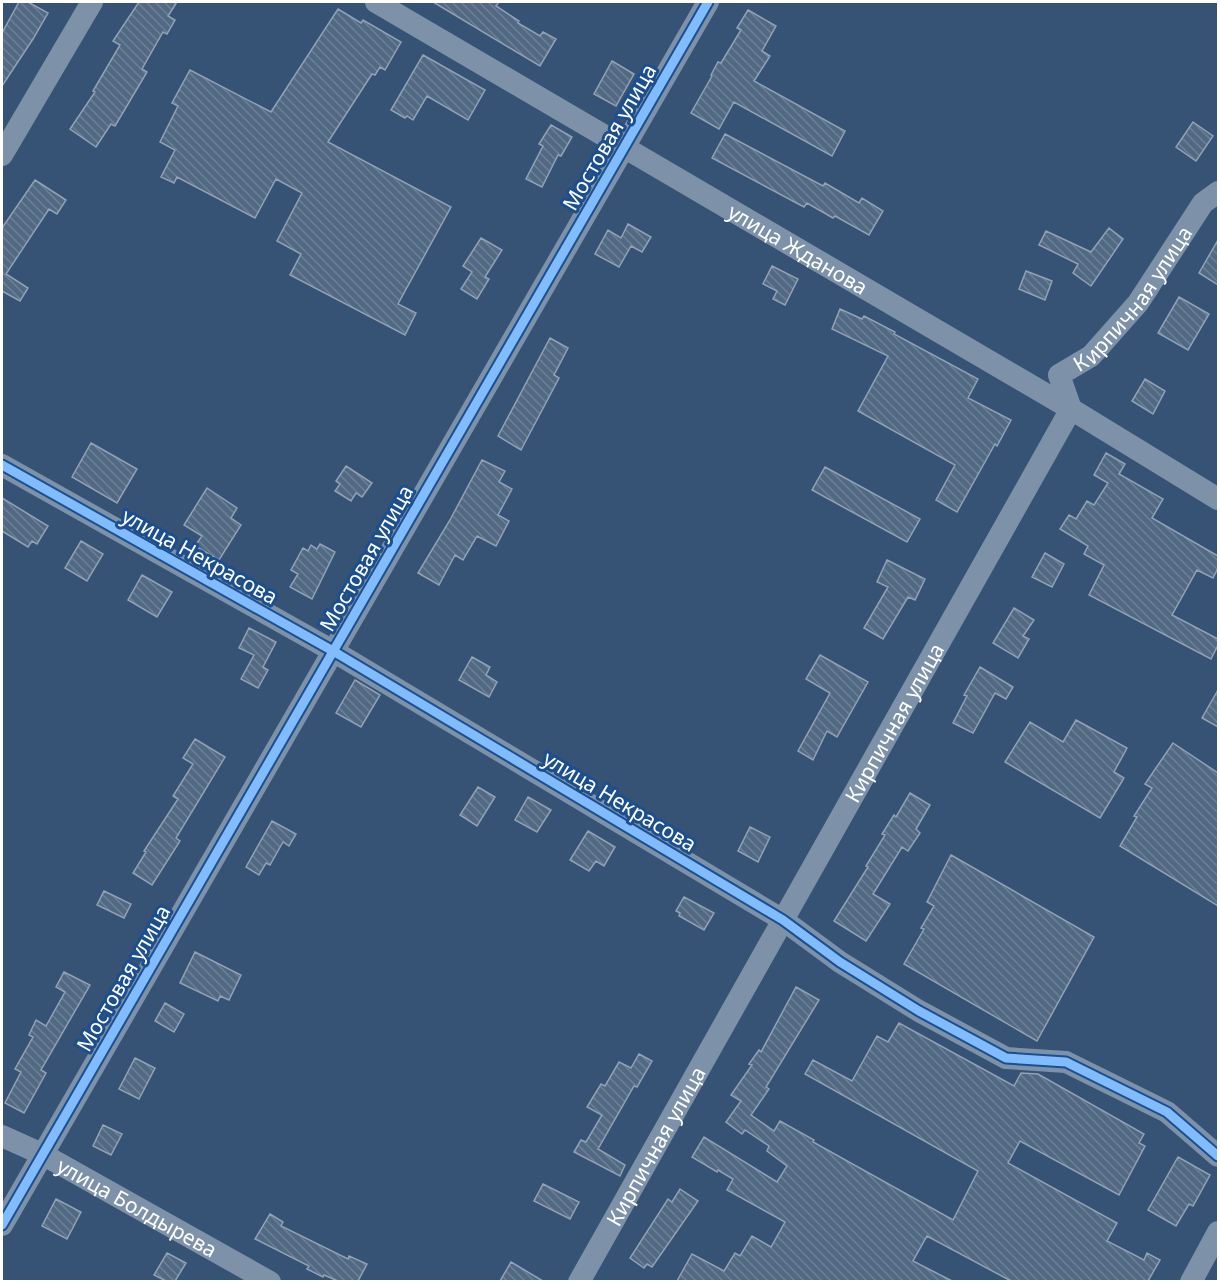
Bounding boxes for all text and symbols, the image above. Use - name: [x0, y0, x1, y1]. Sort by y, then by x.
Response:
- street label: Мостовая улица: [556, 59, 662, 215]
- street label: улица Жданова: [723, 197, 873, 301]
- street label: Кирпичная улица: [1068, 221, 1198, 378]
- street label: Мостовая улица: [313, 480, 419, 636]
- street label: улица Некрасова: [117, 502, 283, 610]
- street label: Кирпичная улица: [838, 638, 950, 807]
- street label: улица Некрасова: [538, 744, 702, 858]
- street label: Мостовая улица: [70, 900, 176, 1056]
- street label: Кирпичная улица: [599, 1061, 712, 1231]
- street label: улица Болдырева: [52, 1151, 222, 1264]

